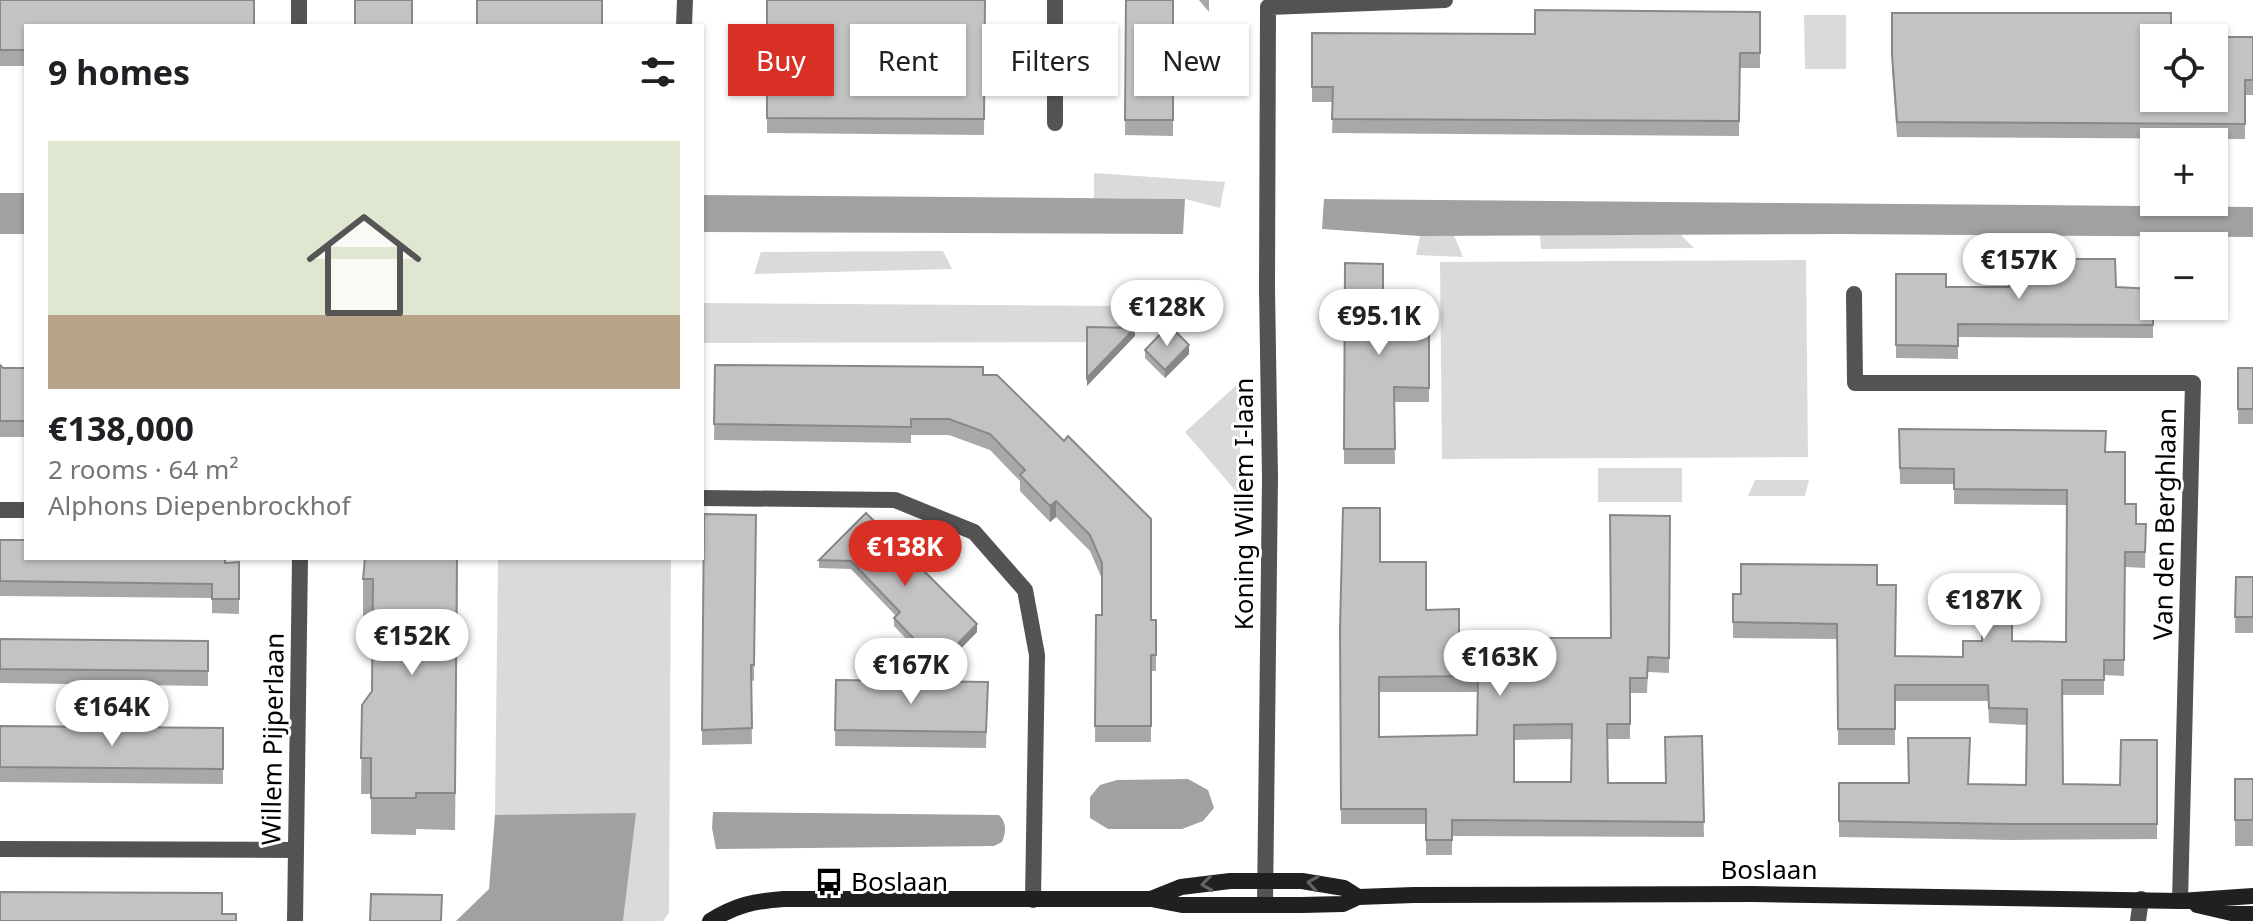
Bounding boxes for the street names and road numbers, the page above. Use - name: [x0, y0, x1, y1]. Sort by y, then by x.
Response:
- street label: Koning Willem I-laan: [1225, 378, 1261, 630]
- street label: Van den Berghlaan: [2144, 408, 2184, 640]
- street label: Willem Pijperlaan: [252, 632, 292, 846]
- street label: Boslaan: [1720, 851, 1818, 887]

